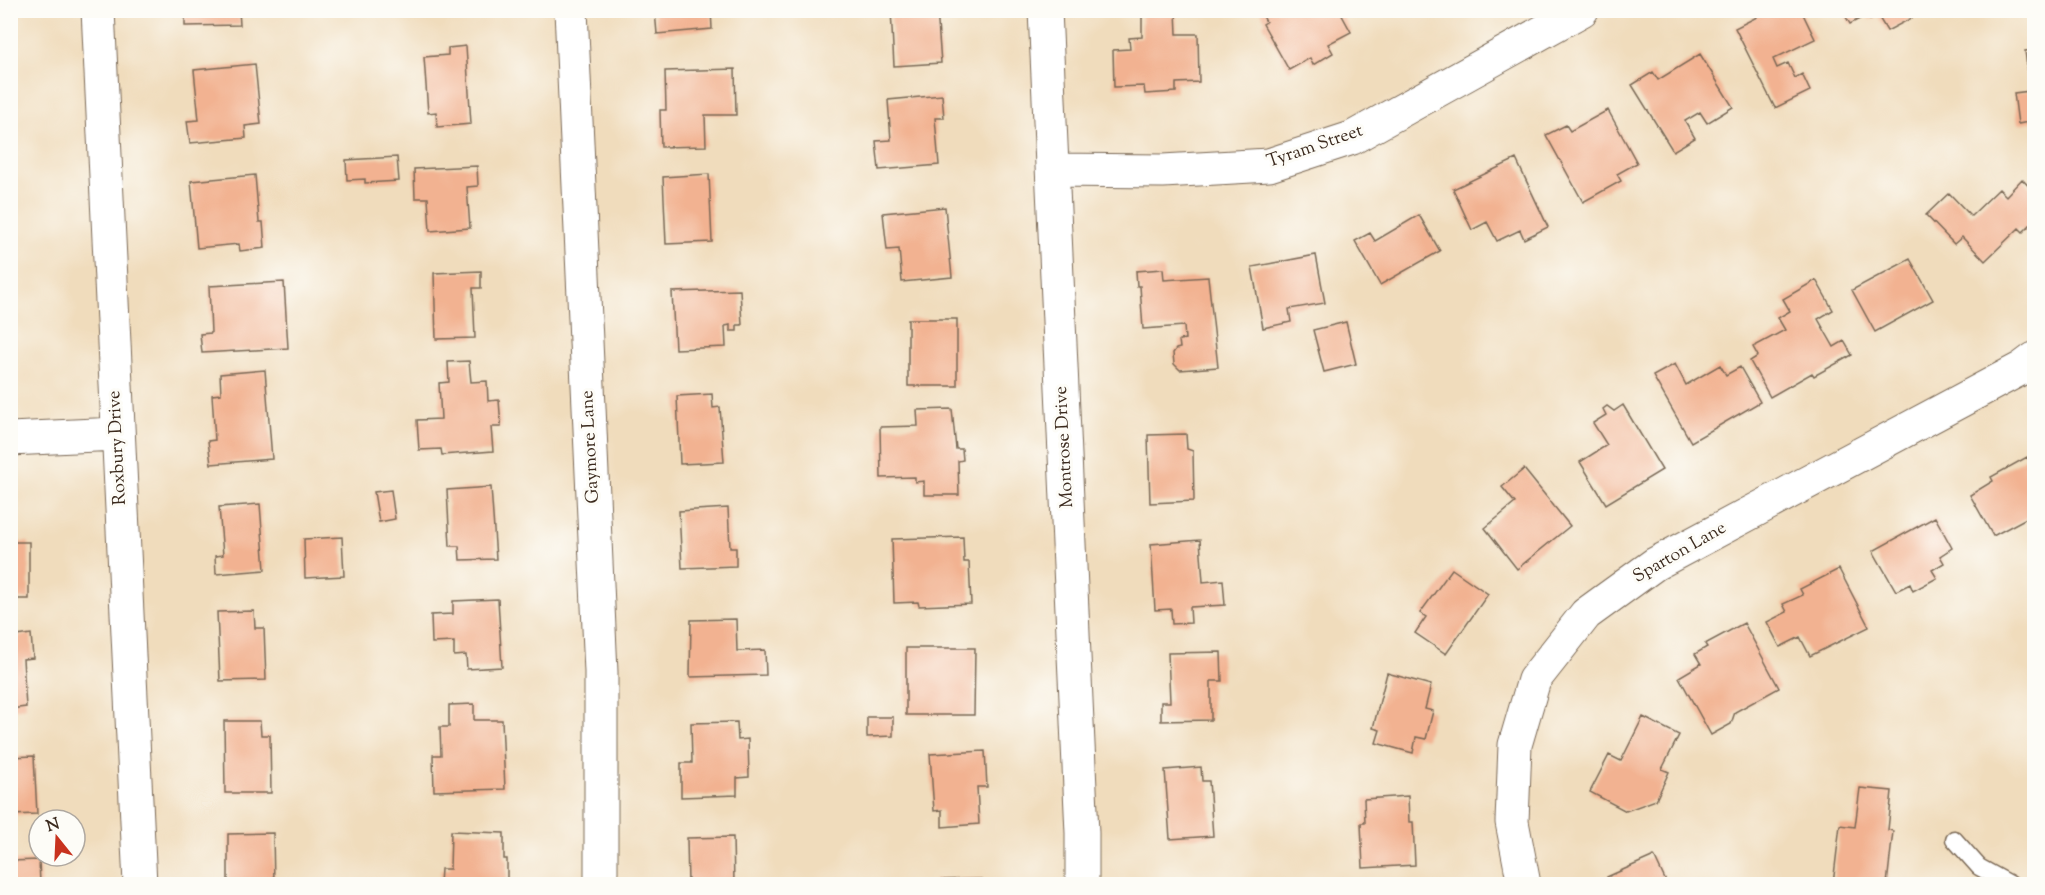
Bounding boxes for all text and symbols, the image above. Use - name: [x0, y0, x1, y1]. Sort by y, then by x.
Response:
- street label: Tyram Street: [1263, 118, 1367, 176]
- street label: Montrose Drive: [1049, 385, 1081, 509]
- street label: Roxbury Drive: [102, 390, 134, 506]
- street label: Gaymore Lane: [575, 390, 607, 504]
- street label: Sparton Lane: [1628, 516, 1732, 590]
- north arrow: [27, 808, 87, 868]
- text: N: [44, 813, 63, 839]

